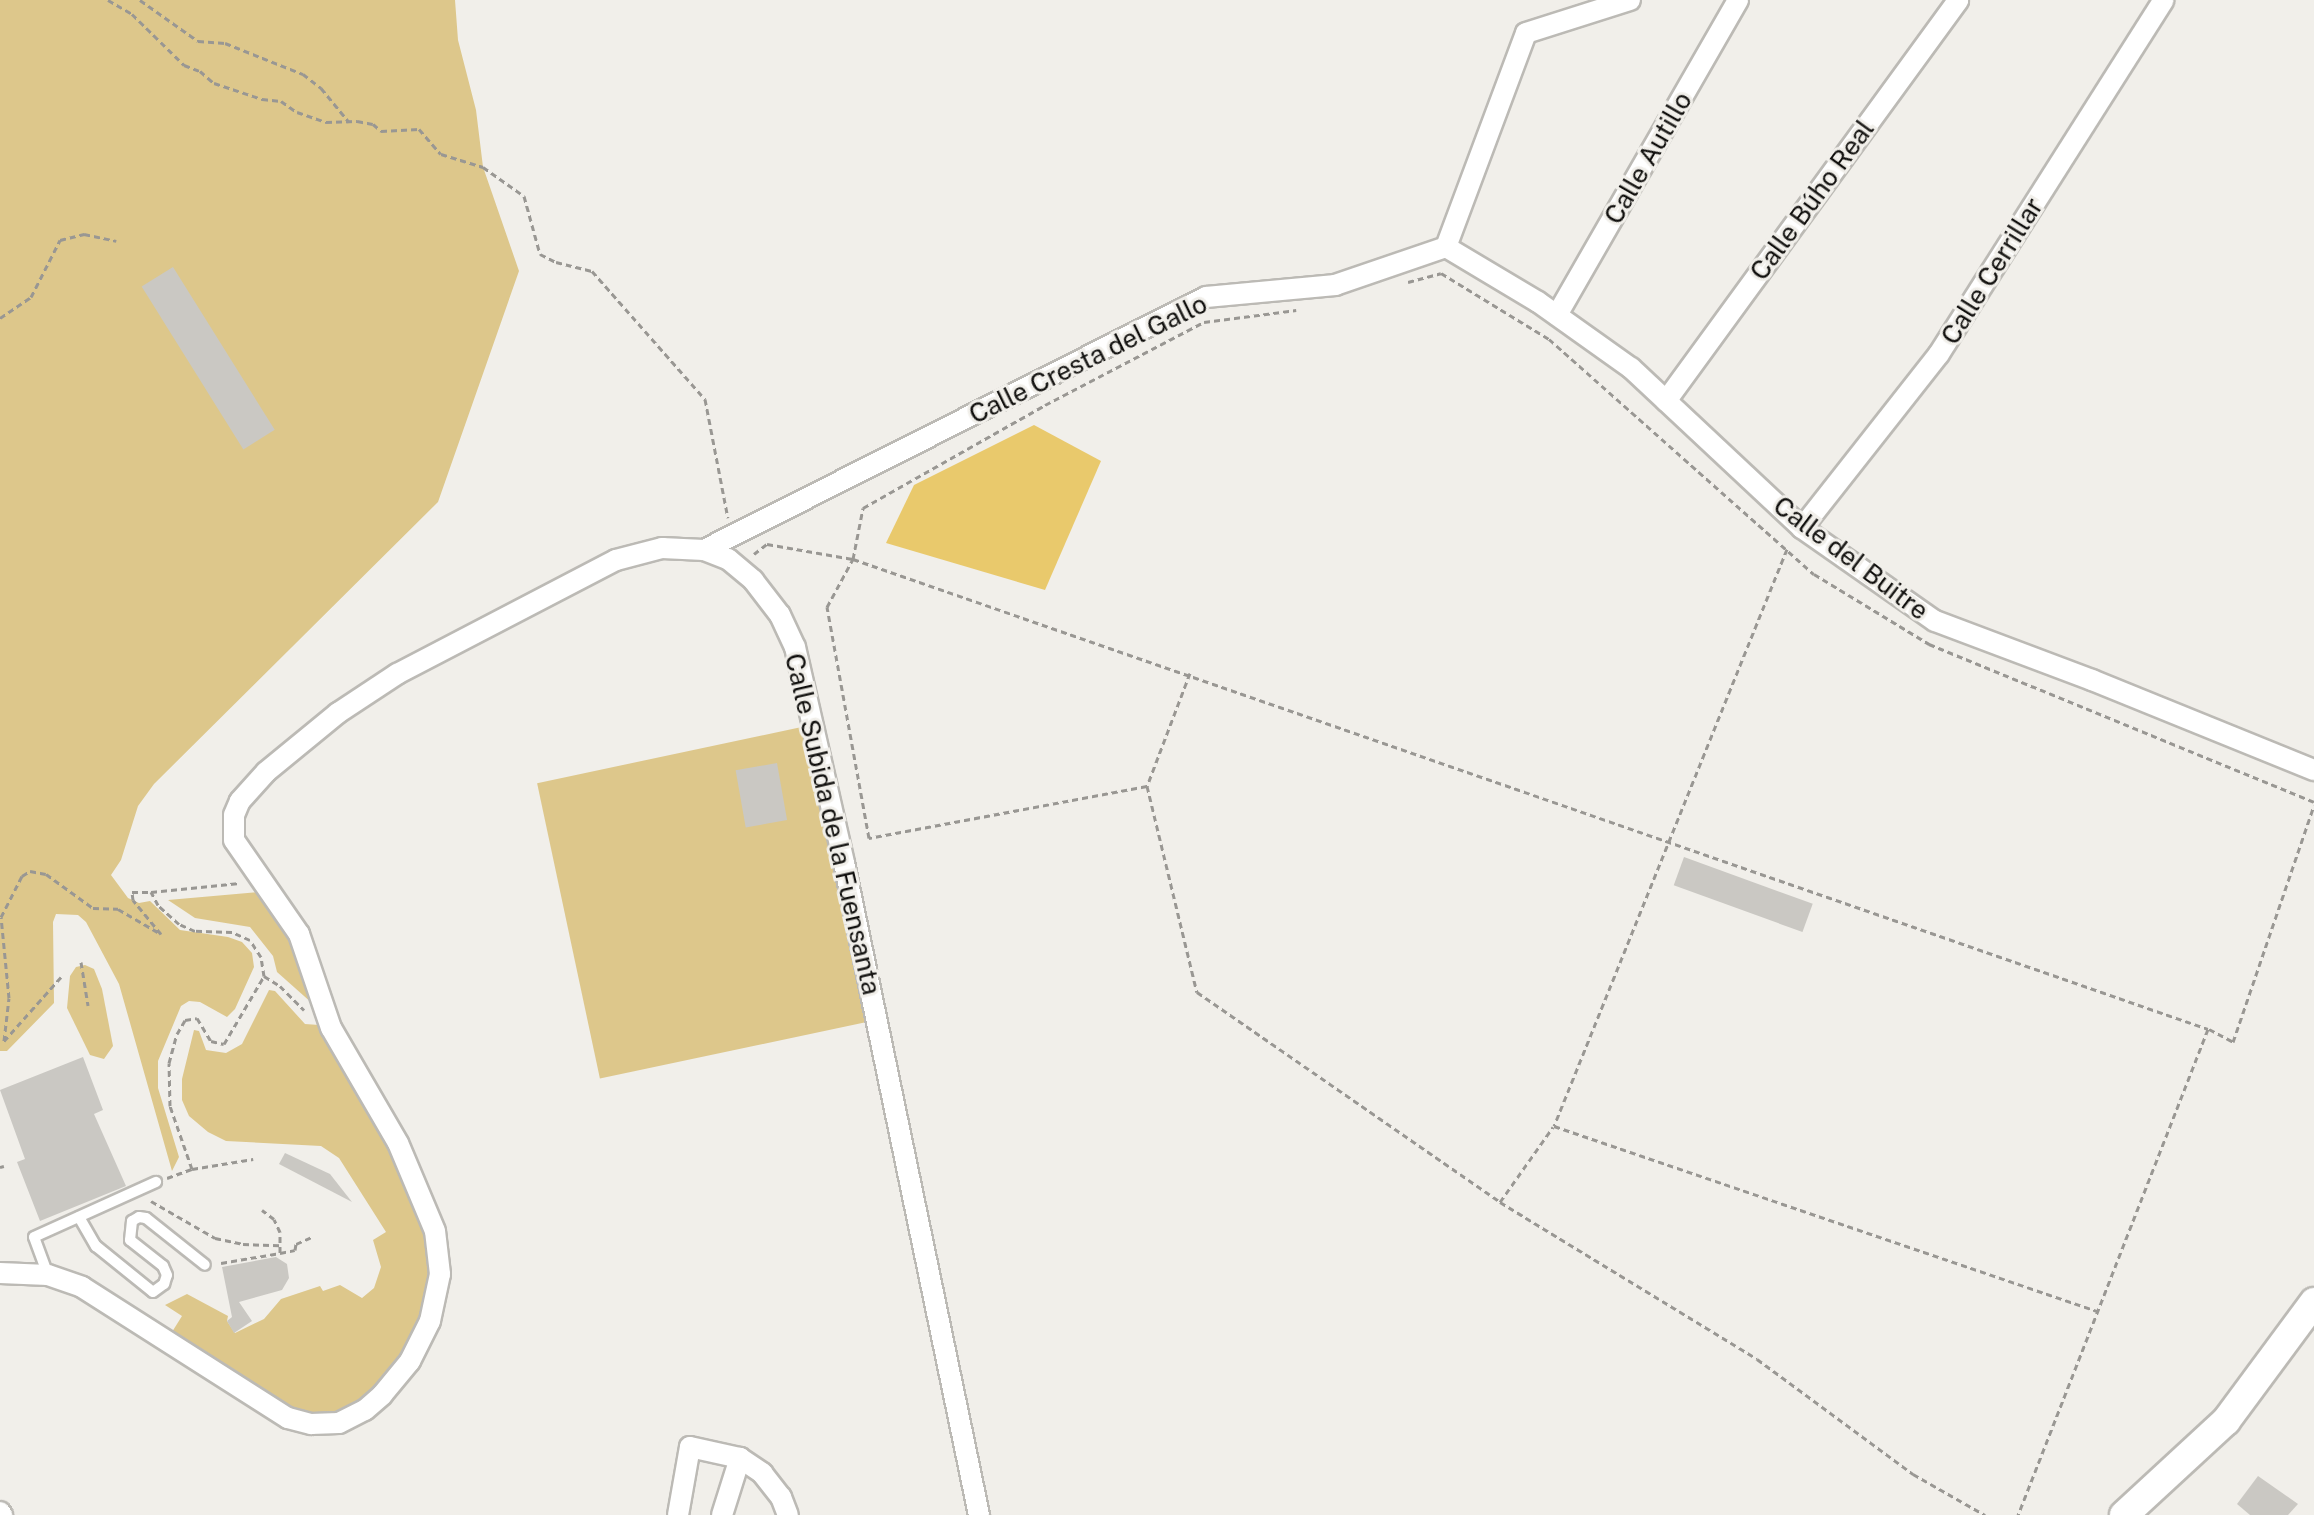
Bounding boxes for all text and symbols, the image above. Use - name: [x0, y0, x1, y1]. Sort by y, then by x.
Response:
- street label: Calle Autillo: [1598, 86, 1698, 230]
- street label: Calle Búho Real: [1743, 114, 1881, 286]
- street label: Calle Cerrillar: [1934, 192, 2050, 350]
- street label: Calle Cresta del Gallo: [964, 288, 1212, 430]
- street label: Calle del Buitre: [1767, 490, 1935, 626]
- street label: Calle Subida de la Fuensanta: [778, 650, 888, 998]

